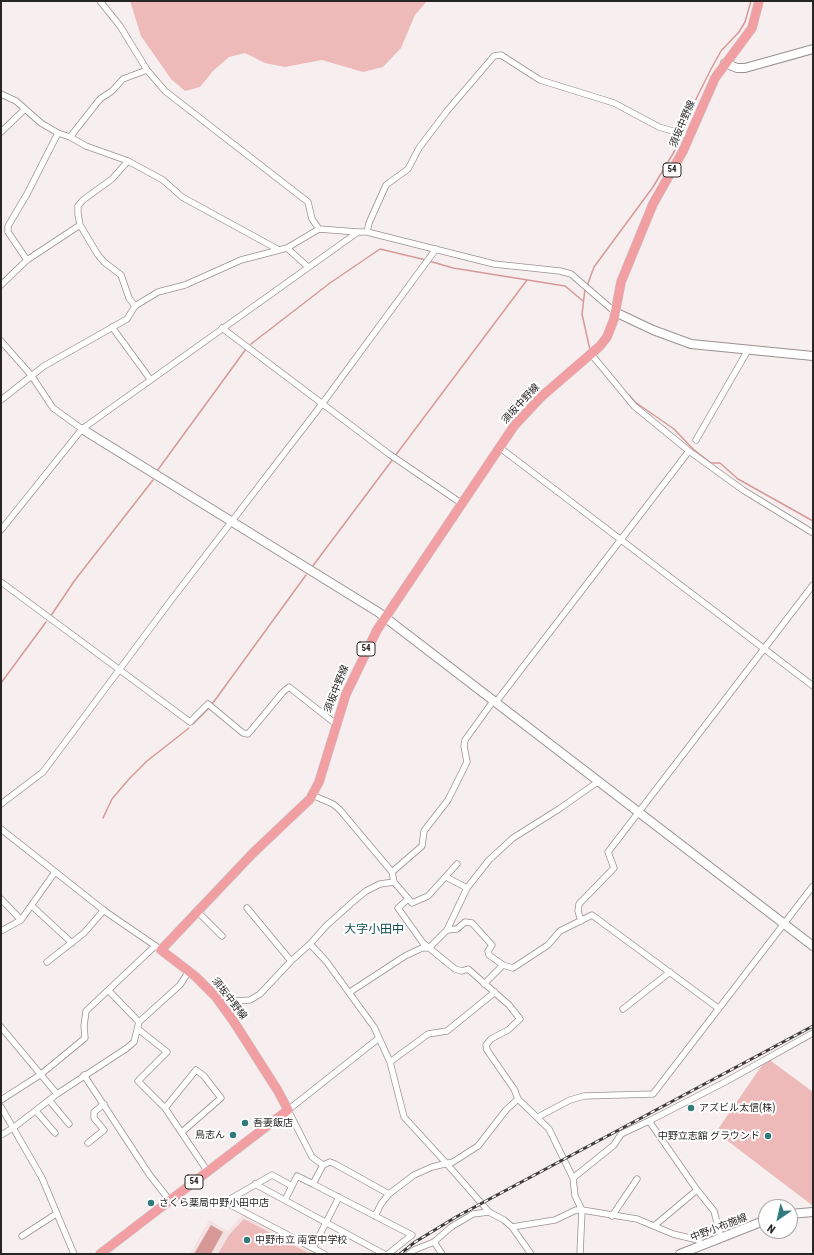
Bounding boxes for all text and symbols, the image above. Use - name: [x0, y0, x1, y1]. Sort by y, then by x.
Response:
- street label: 須坂中野線: [668, 99, 698, 149]
- road number: 54: [663, 163, 681, 177]
- street label: 須坂中野線: [500, 382, 542, 426]
- road number: 54: [357, 642, 375, 656]
- street label: 須坂中野線: [322, 664, 352, 714]
- district label: 大字小田中: [344, 923, 404, 937]
- street label: 須坂中野線: [209, 976, 249, 1022]
- place label: アズビル太信(株): [699, 1102, 775, 1114]
- marker: アズビル太信(株): [686, 1103, 696, 1113]
- place label: 吾妻飯店: [253, 1117, 293, 1129]
- marker: 吾妻飯店: [240, 1118, 250, 1128]
- place label: 鳥志ん: [195, 1129, 225, 1141]
- marker: 鳥志ん: [228, 1130, 238, 1140]
- place label: 中野立志舘 グラウンド: [658, 1130, 760, 1142]
- marker: 中野立志舘 グラウンド: [763, 1131, 773, 1141]
- road number: 54: [185, 1175, 203, 1189]
- place label: さくら薬局中野小田中店: [159, 1197, 269, 1209]
- marker: さくら薬局中野小田中店: [146, 1198, 156, 1208]
- north arrow: [758, 1199, 798, 1239]
- street label: 中野小布施線: [689, 1212, 749, 1244]
- text: N: [765, 1221, 778, 1236]
- place label: 中野市立 南宮中学校: [255, 1234, 347, 1246]
- marker: 中野市立 南宮中学校: [242, 1235, 252, 1245]

